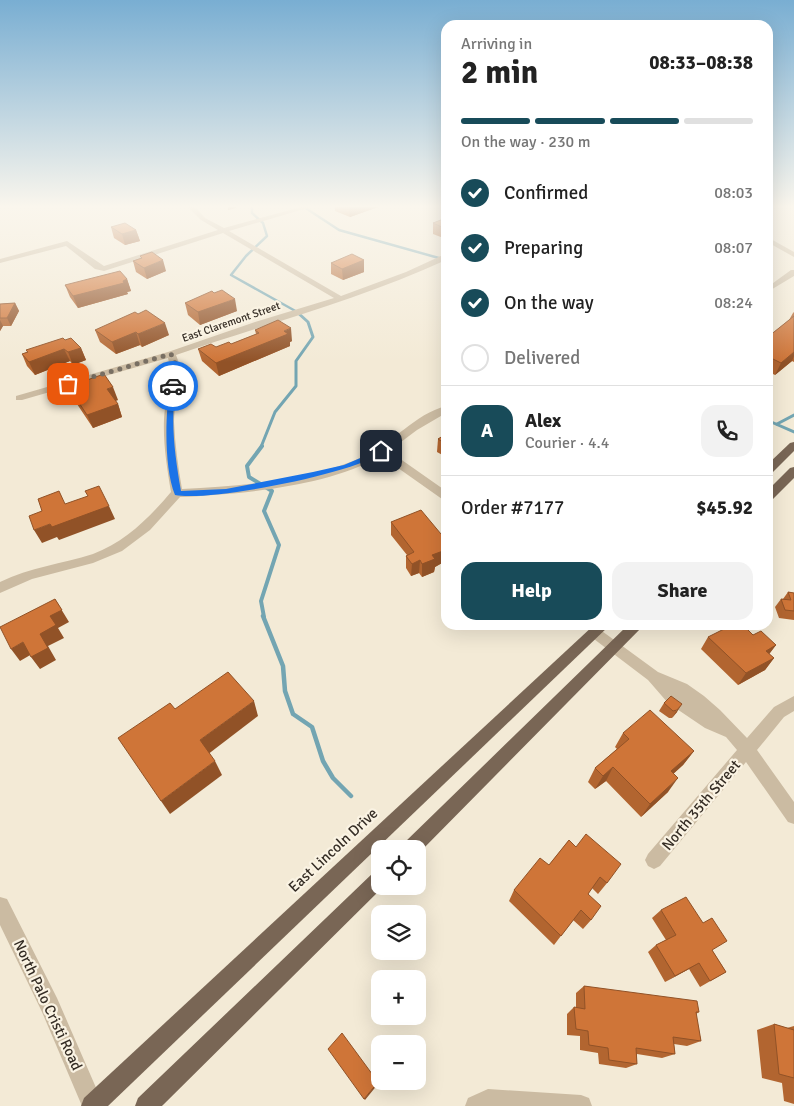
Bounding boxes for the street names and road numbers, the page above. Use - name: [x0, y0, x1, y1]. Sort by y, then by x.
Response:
- street label: East Claremont Street: [180, 299, 282, 345]
- street label: North 35th Street: [658, 756, 744, 854]
- street label: East Lincoln Drive: [285, 804, 381, 896]
- street label: North Palo Cristi Road: [10, 937, 86, 1073]

